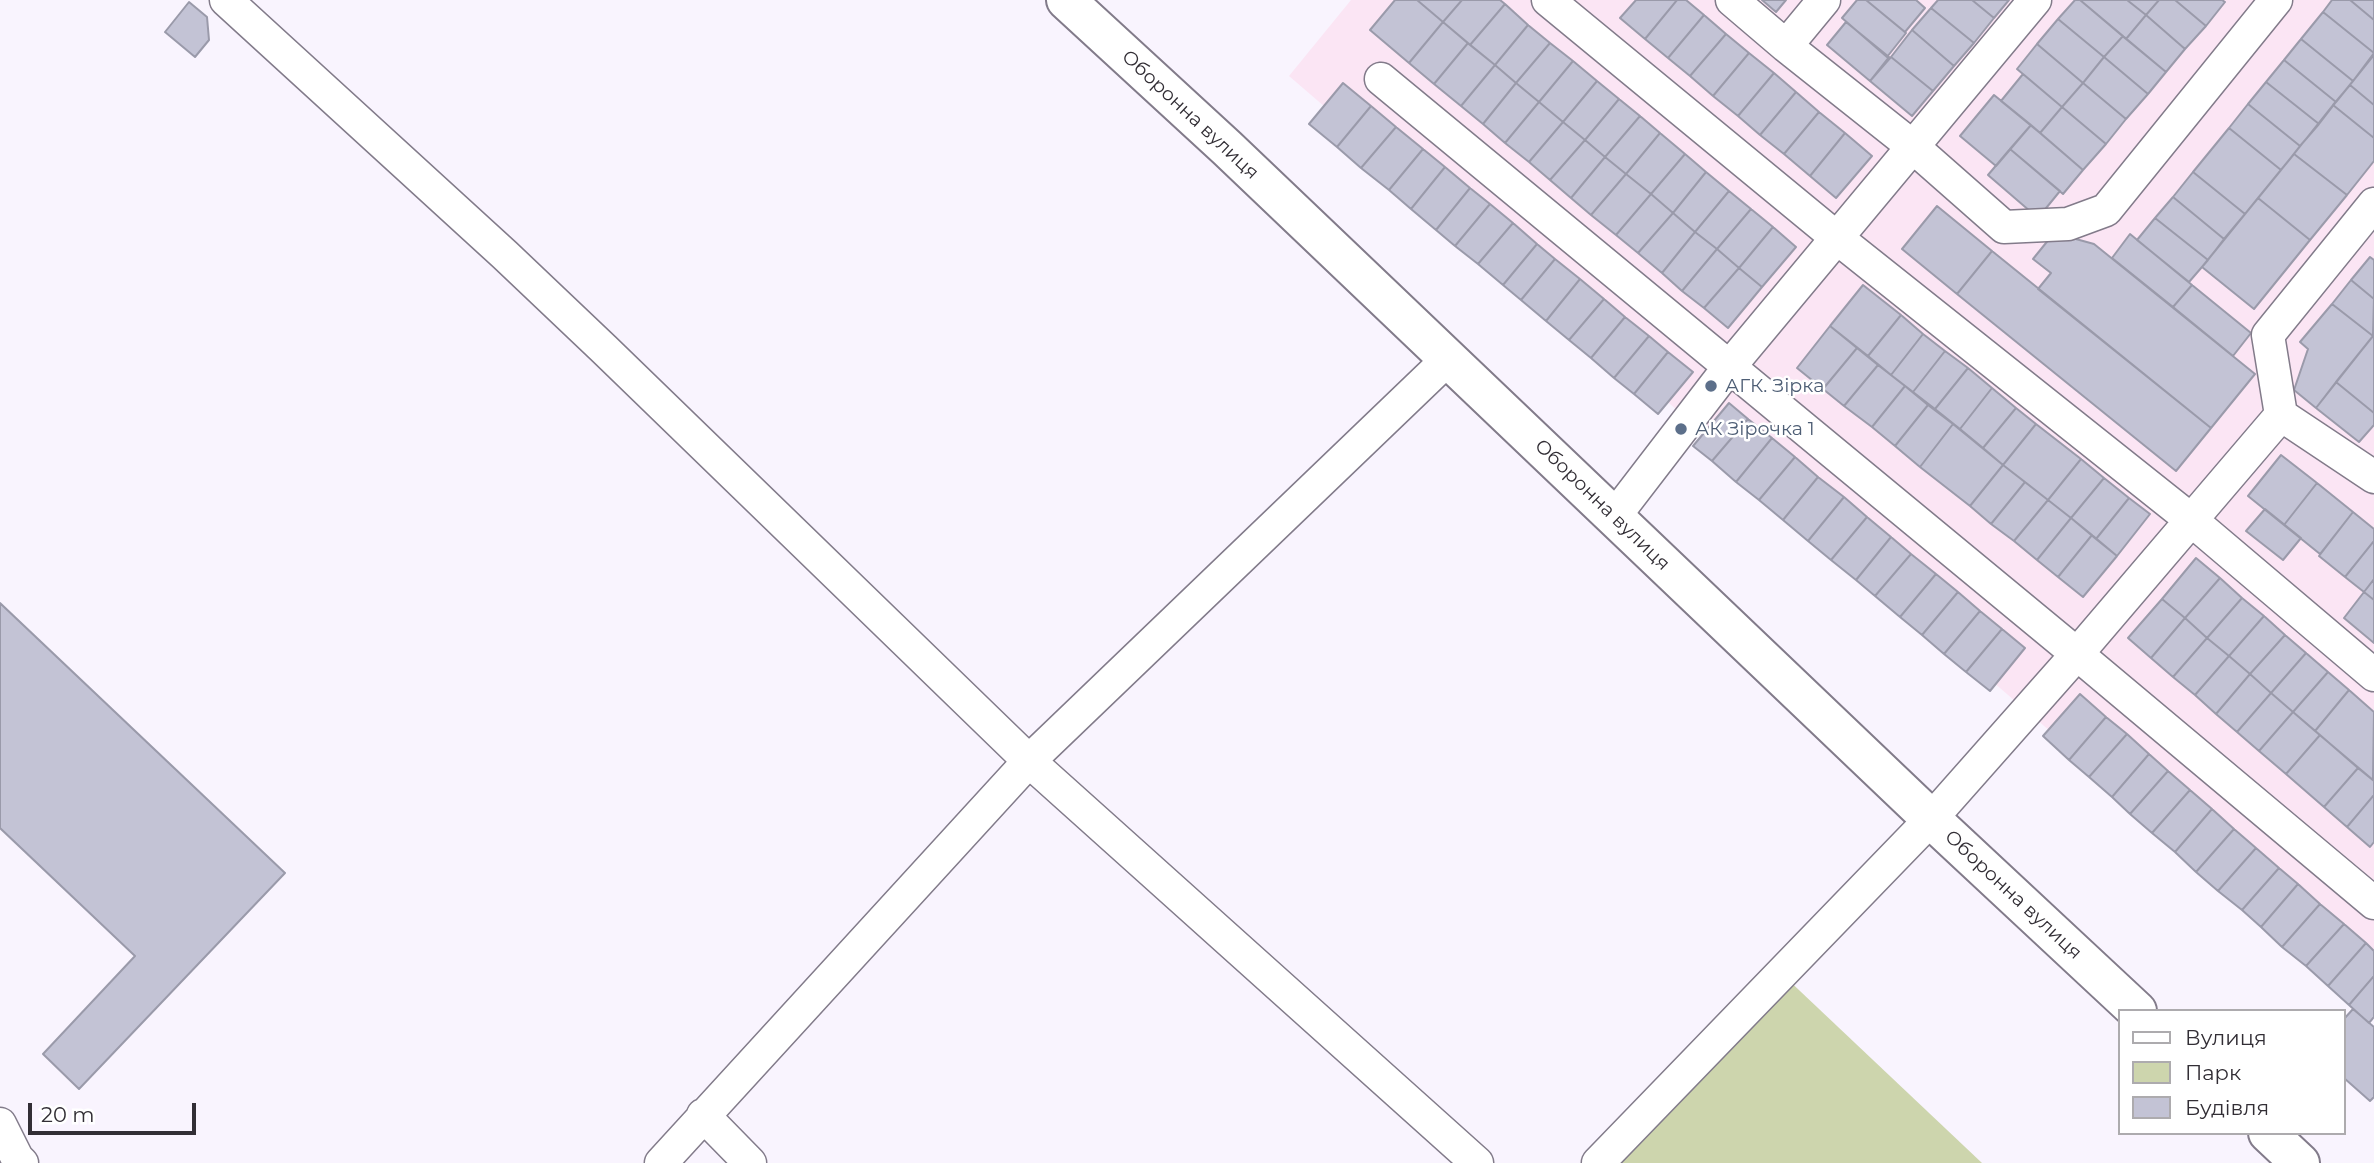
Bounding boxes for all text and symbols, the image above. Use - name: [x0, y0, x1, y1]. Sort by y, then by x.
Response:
- street label: Оборонна вулиця: [1117, 46, 1263, 184]
- place label: АГК. Зірка: [1725, 375, 1824, 397]
- marker: АГК. Зірка: [1703, 378, 1719, 394]
- place label: АК Зірочка 1: [1695, 418, 1815, 440]
- marker: АК Зірочка 1: [1673, 421, 1689, 437]
- street label: Оборонна вулиця: [1530, 435, 1674, 575]
- street label: Оборонна вулиця: [1940, 826, 2086, 964]
- legend: [2118, 1009, 2346, 1135]
- text: Вулиця: [2185, 1025, 2267, 1050]
- text: Парк: [2185, 1060, 2241, 1085]
- scale bar: [32, 1090, 200, 1134]
- text: Будівля: [2185, 1095, 2269, 1120]
- text: 20 m: [41, 1102, 95, 1127]

